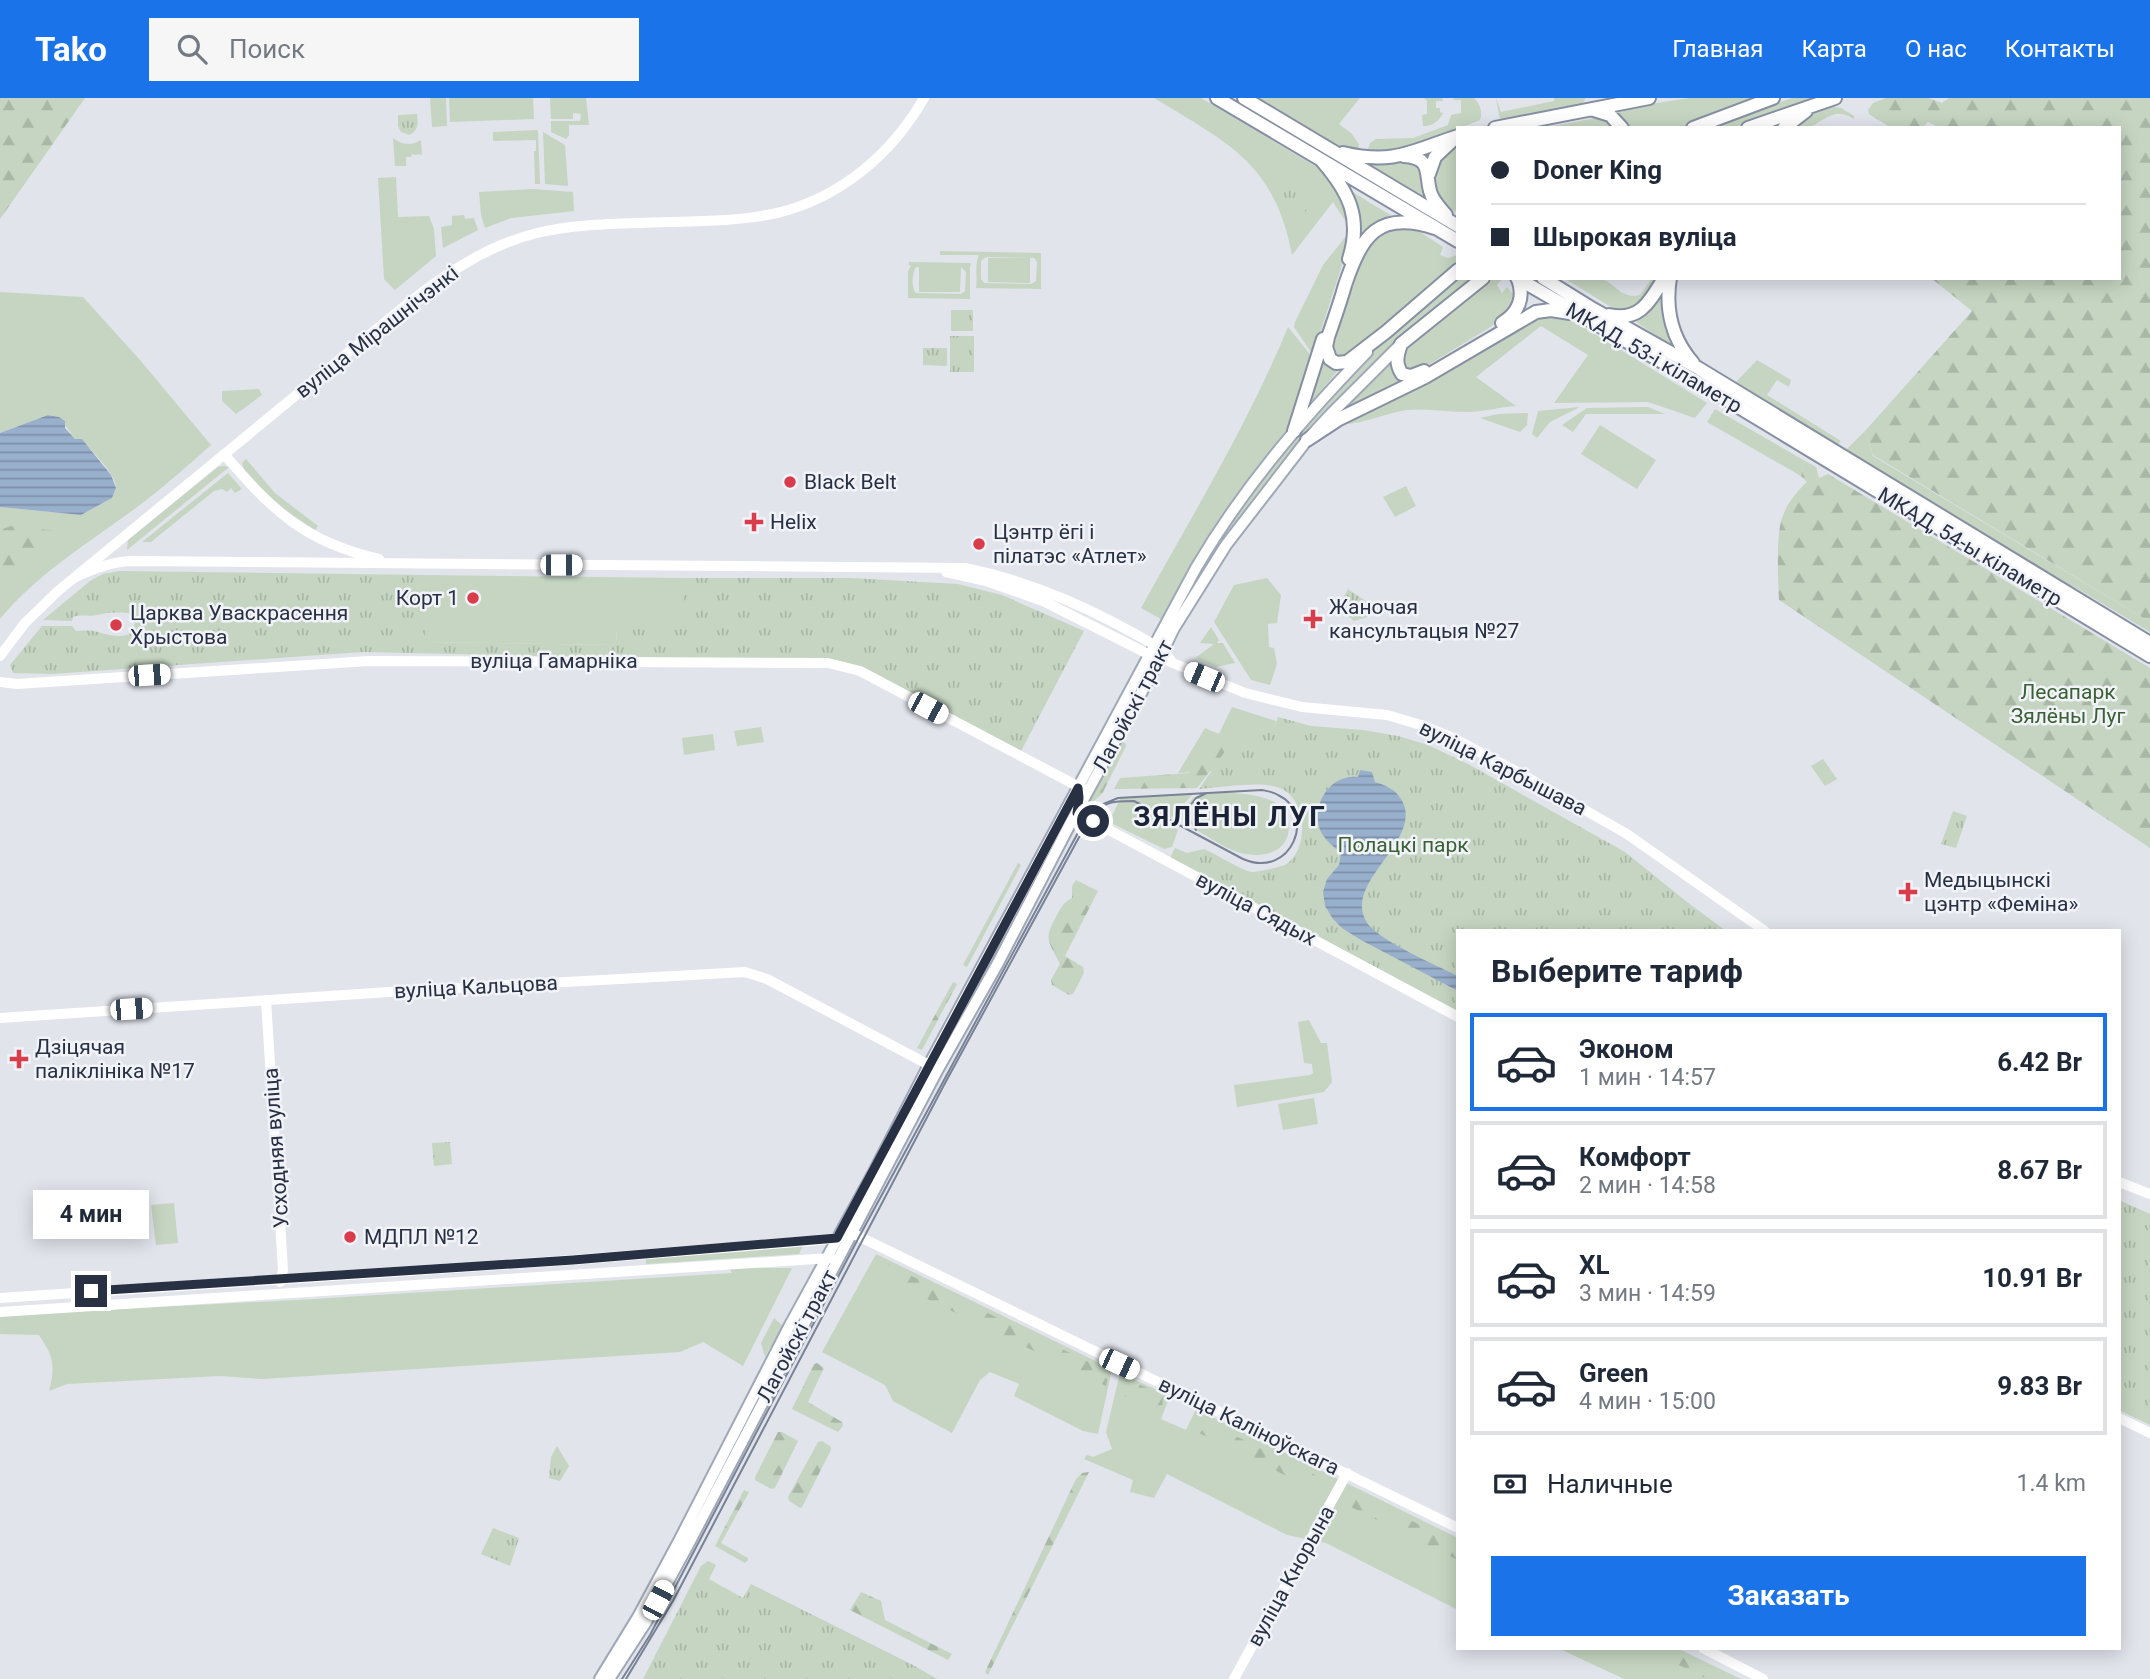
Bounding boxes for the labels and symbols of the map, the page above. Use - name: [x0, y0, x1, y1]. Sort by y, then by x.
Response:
- street label: вуліца Мірашнічэнкі: [291, 261, 463, 403]
- street label: МКАД, 53-і кіламетр: [1562, 298, 1746, 418]
- place label: Black Belt: [804, 470, 897, 494]
- marker: Black Belt: [782, 474, 798, 490]
- street label: МКАД, 54-ы кіламетр: [1874, 483, 2066, 611]
- place label: Helix: [770, 510, 817, 534]
- marker: Helix: [744, 512, 764, 532]
- place label: Цэнтр ёгі і пілатэс «Атлет»: [993, 520, 1147, 568]
- marker: Цэнтр ёгі і пілатэс «Атлет»: [971, 536, 987, 552]
- car: [541, 555, 583, 576]
- place label: Корт 1: [396, 586, 459, 610]
- marker: Корт 1: [465, 590, 481, 606]
- place label: Жаночая кансультацыя №27: [1329, 595, 1519, 643]
- place label: Царква Уваскрасення Хрыстова: [130, 601, 348, 649]
- marker: Жаночая кансультацыя №27: [1303, 609, 1323, 629]
- marker: Царква Уваскрасення Хрыстова: [108, 617, 124, 633]
- street label: Лагойскі тракт: [1088, 636, 1178, 776]
- street label: вуліца Гамарніка: [470, 649, 638, 673]
- car: [1181, 659, 1228, 695]
- car: [128, 663, 171, 687]
- park label: Лесапарк Зялёны Луг: [2011, 680, 2125, 728]
- car: [905, 689, 952, 727]
- street label: вуліца Карбышава: [1415, 715, 1591, 821]
- district label: ЗЯЛЁНЫ ЛУГ: [1133, 800, 1327, 833]
- route start: [1077, 805, 1109, 837]
- park label: Полацкі парк: [1337, 833, 1469, 857]
- street label: вуліца Сядых: [1192, 867, 1320, 951]
- place label: Медыцынскі цэнтр «Феміна»: [1924, 868, 2078, 916]
- marker: Медыцынскі цэнтр «Феміна»: [1898, 882, 1918, 902]
- street label: вуліца Кальцова: [393, 971, 559, 1003]
- car: [110, 997, 153, 1021]
- place label: Дзіцячая паліклініка №17: [35, 1035, 195, 1083]
- marker: Дзіцячая паліклініка №17: [9, 1049, 29, 1069]
- street label: Усходняя вуліца: [258, 1067, 294, 1229]
- callout: 4 мин: [33, 1190, 149, 1238]
- place label: МДПЛ №12: [364, 1225, 479, 1249]
- marker: МДПЛ №12: [342, 1229, 358, 1245]
- street label: Лагойскі тракт: [752, 1266, 842, 1406]
- route end: [75, 1275, 107, 1307]
- car: [1096, 1346, 1143, 1382]
- street label: вуліца Каліноўскага: [1155, 1372, 1343, 1480]
- street label: вуліца Кнорына: [1243, 1502, 1339, 1650]
- car: [639, 1577, 678, 1623]

